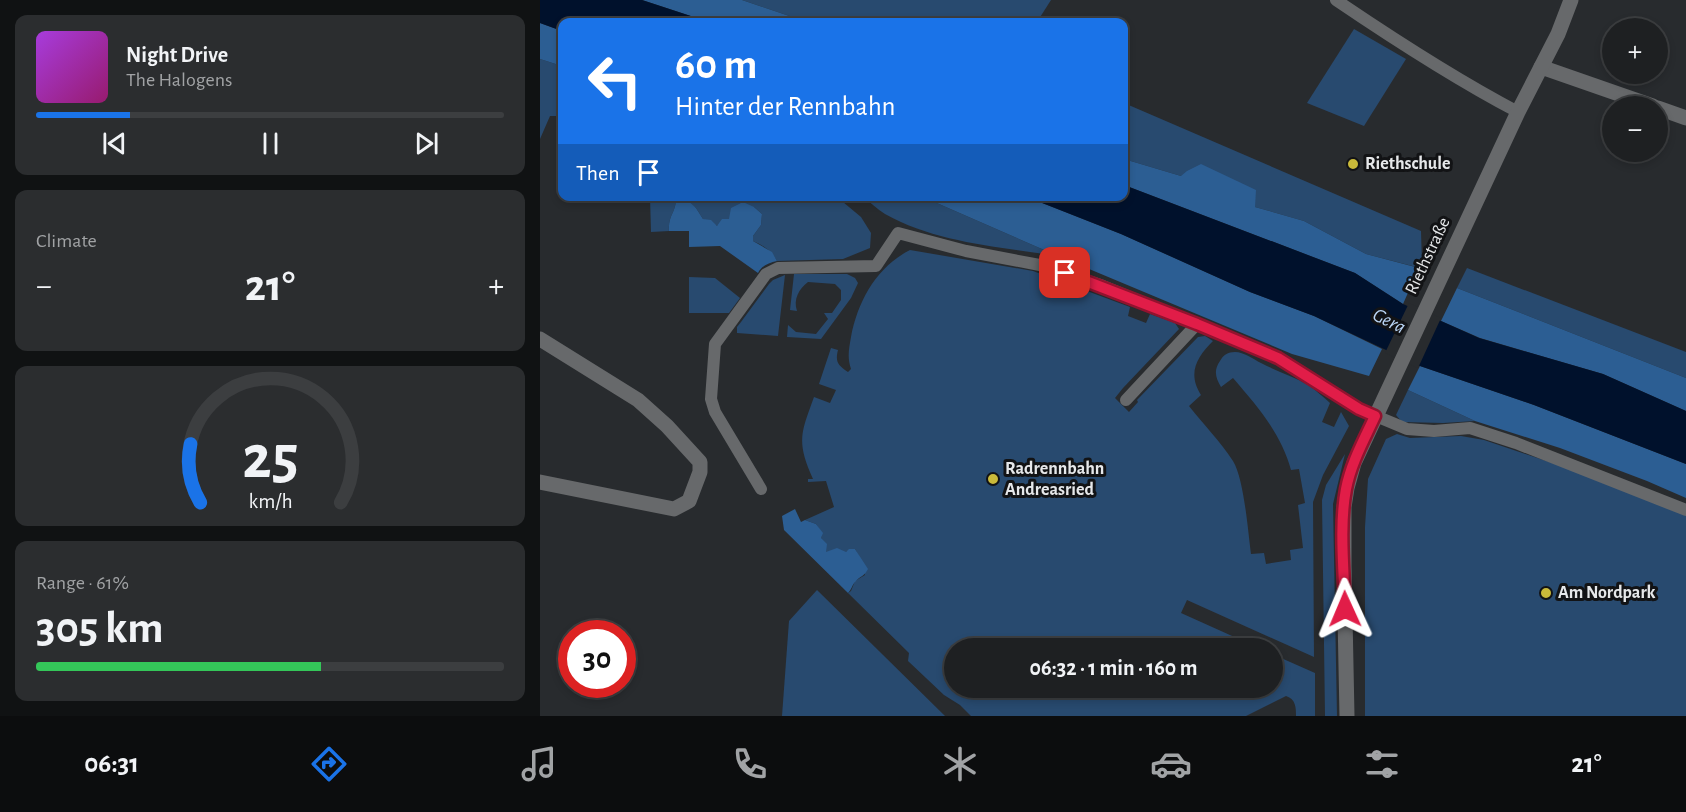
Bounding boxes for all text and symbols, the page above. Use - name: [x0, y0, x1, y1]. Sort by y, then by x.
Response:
- map controls: [1602, 18, 1668, 162]
- button: +: [1602, 18, 1668, 84]
- icon: left: [576, 42, 654, 120]
- text: Night Drive: [126, 44, 228, 66]
- text: 60 m: [675, 44, 757, 86]
- text: The Halogens: [126, 70, 232, 90]
- text: Hinter der Rennbahn: [675, 93, 896, 120]
- button: −: [1602, 96, 1668, 162]
- icon: previous: [98, 127, 131, 160]
- icon: pause: [254, 127, 287, 160]
- icon: next: [410, 127, 443, 160]
- place label: Riethschule: [1365, 155, 1450, 173]
- icon: arrive: [632, 156, 665, 189]
- marker: Riethschule: [1346, 157, 1360, 171]
- text: Then: [576, 162, 620, 184]
- street label: Riethstraße: [1402, 215, 1454, 297]
- text: Climate: [36, 231, 97, 251]
- pin: [1039, 247, 1090, 298]
- icon: arrive: [1048, 256, 1081, 289]
- text: 21°: [245, 264, 295, 309]
- text: −: [36, 270, 52, 303]
- text: +: [488, 270, 504, 303]
- water label: Gera: [1369, 305, 1409, 337]
- text: 25: [242, 427, 298, 489]
- place label: Radrennbahn Andreasried: [1005, 460, 1104, 499]
- marker: Radrennbahn Andreasried: [986, 472, 1000, 486]
- text: km/h: [248, 491, 292, 512]
- text: Range · 61%: [36, 573, 129, 593]
- position arrow: [1313, 577, 1377, 641]
- place label: Am Nordpark: [1558, 584, 1656, 602]
- marker: Am Nordpark: [1539, 586, 1553, 600]
- text: 305 km: [36, 606, 164, 651]
- speed limit sign: 30: [558, 620, 636, 698]
- text: 06:32 · 1 min · 160 m: [1030, 657, 1197, 679]
- icon: directions: [308, 743, 350, 785]
- icon: music: [518, 743, 560, 785]
- icon: phone: [729, 743, 771, 785]
- icon: climate: [939, 743, 981, 785]
- icon: car: [1150, 743, 1192, 785]
- icon: filters: [1361, 743, 1403, 785]
- text: 06:31: [84, 750, 139, 777]
- text: 21°: [1571, 750, 1602, 777]

